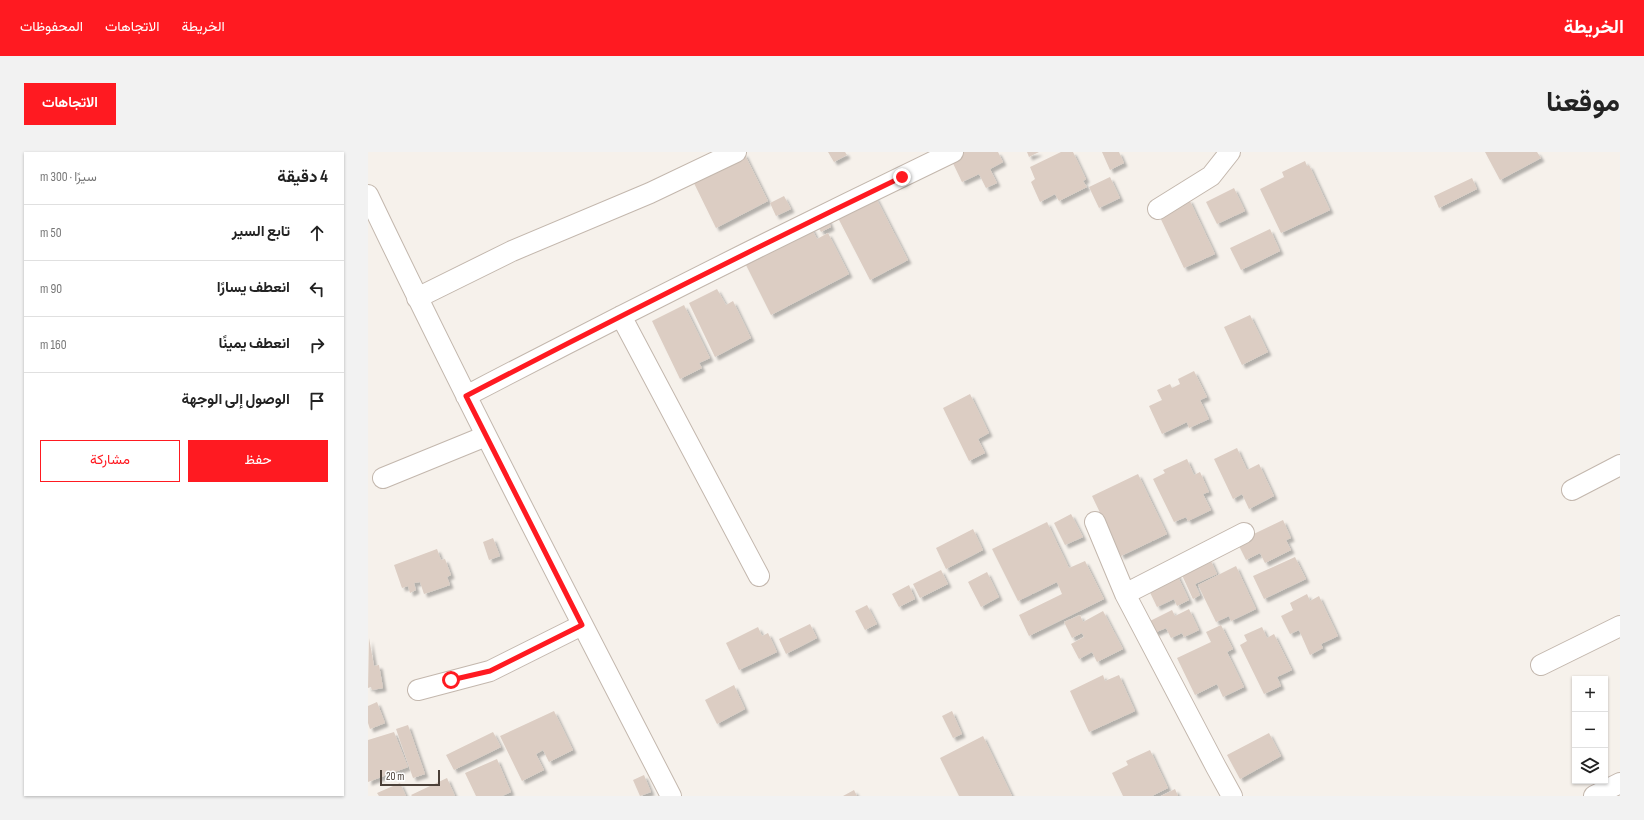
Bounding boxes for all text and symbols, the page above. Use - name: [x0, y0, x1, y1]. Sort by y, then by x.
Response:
- text: الخريطة: [1564, 16, 1624, 39]
- text: المحفوظات: [20, 18, 83, 35]
- text: الاتجاهات: [105, 18, 159, 35]
- text: الخريطة: [181, 18, 225, 35]
- button: الاتجاهات: [24, 83, 116, 125]
- text: موقعنا: [1546, 86, 1620, 119]
- text: 4 دقيقة: [277, 167, 328, 187]
- route end: [893, 168, 911, 186]
- text: سيرًا · 300 m: [40, 169, 97, 185]
- text: تابع السير: [232, 222, 290, 241]
- icon: ahead: [306, 222, 328, 244]
- text: 50 m: [40, 225, 61, 241]
- text: انعطف يسارًا: [217, 278, 290, 297]
- icon: left: [306, 278, 328, 300]
- text: 90 m: [40, 281, 62, 297]
- text: انعطف يمينًا: [219, 334, 290, 353]
- icon: right: [306, 334, 328, 356]
- text: 160 m: [40, 337, 66, 353]
- text: الوصول إلى الوجهة: [182, 390, 290, 409]
- icon: arrive: [306, 390, 328, 412]
- button: مشاركة: [40, 440, 180, 482]
- button: حفظ: [188, 440, 328, 482]
- route start: [442, 671, 460, 689]
- map controls: [1572, 676, 1608, 784]
- button: +: [1572, 676, 1608, 712]
- button: −: [1572, 712, 1608, 748]
- button: layers: [1572, 748, 1608, 784]
- scale bar: [380, 768, 440, 787]
- text: 20 m: [386, 770, 404, 783]

